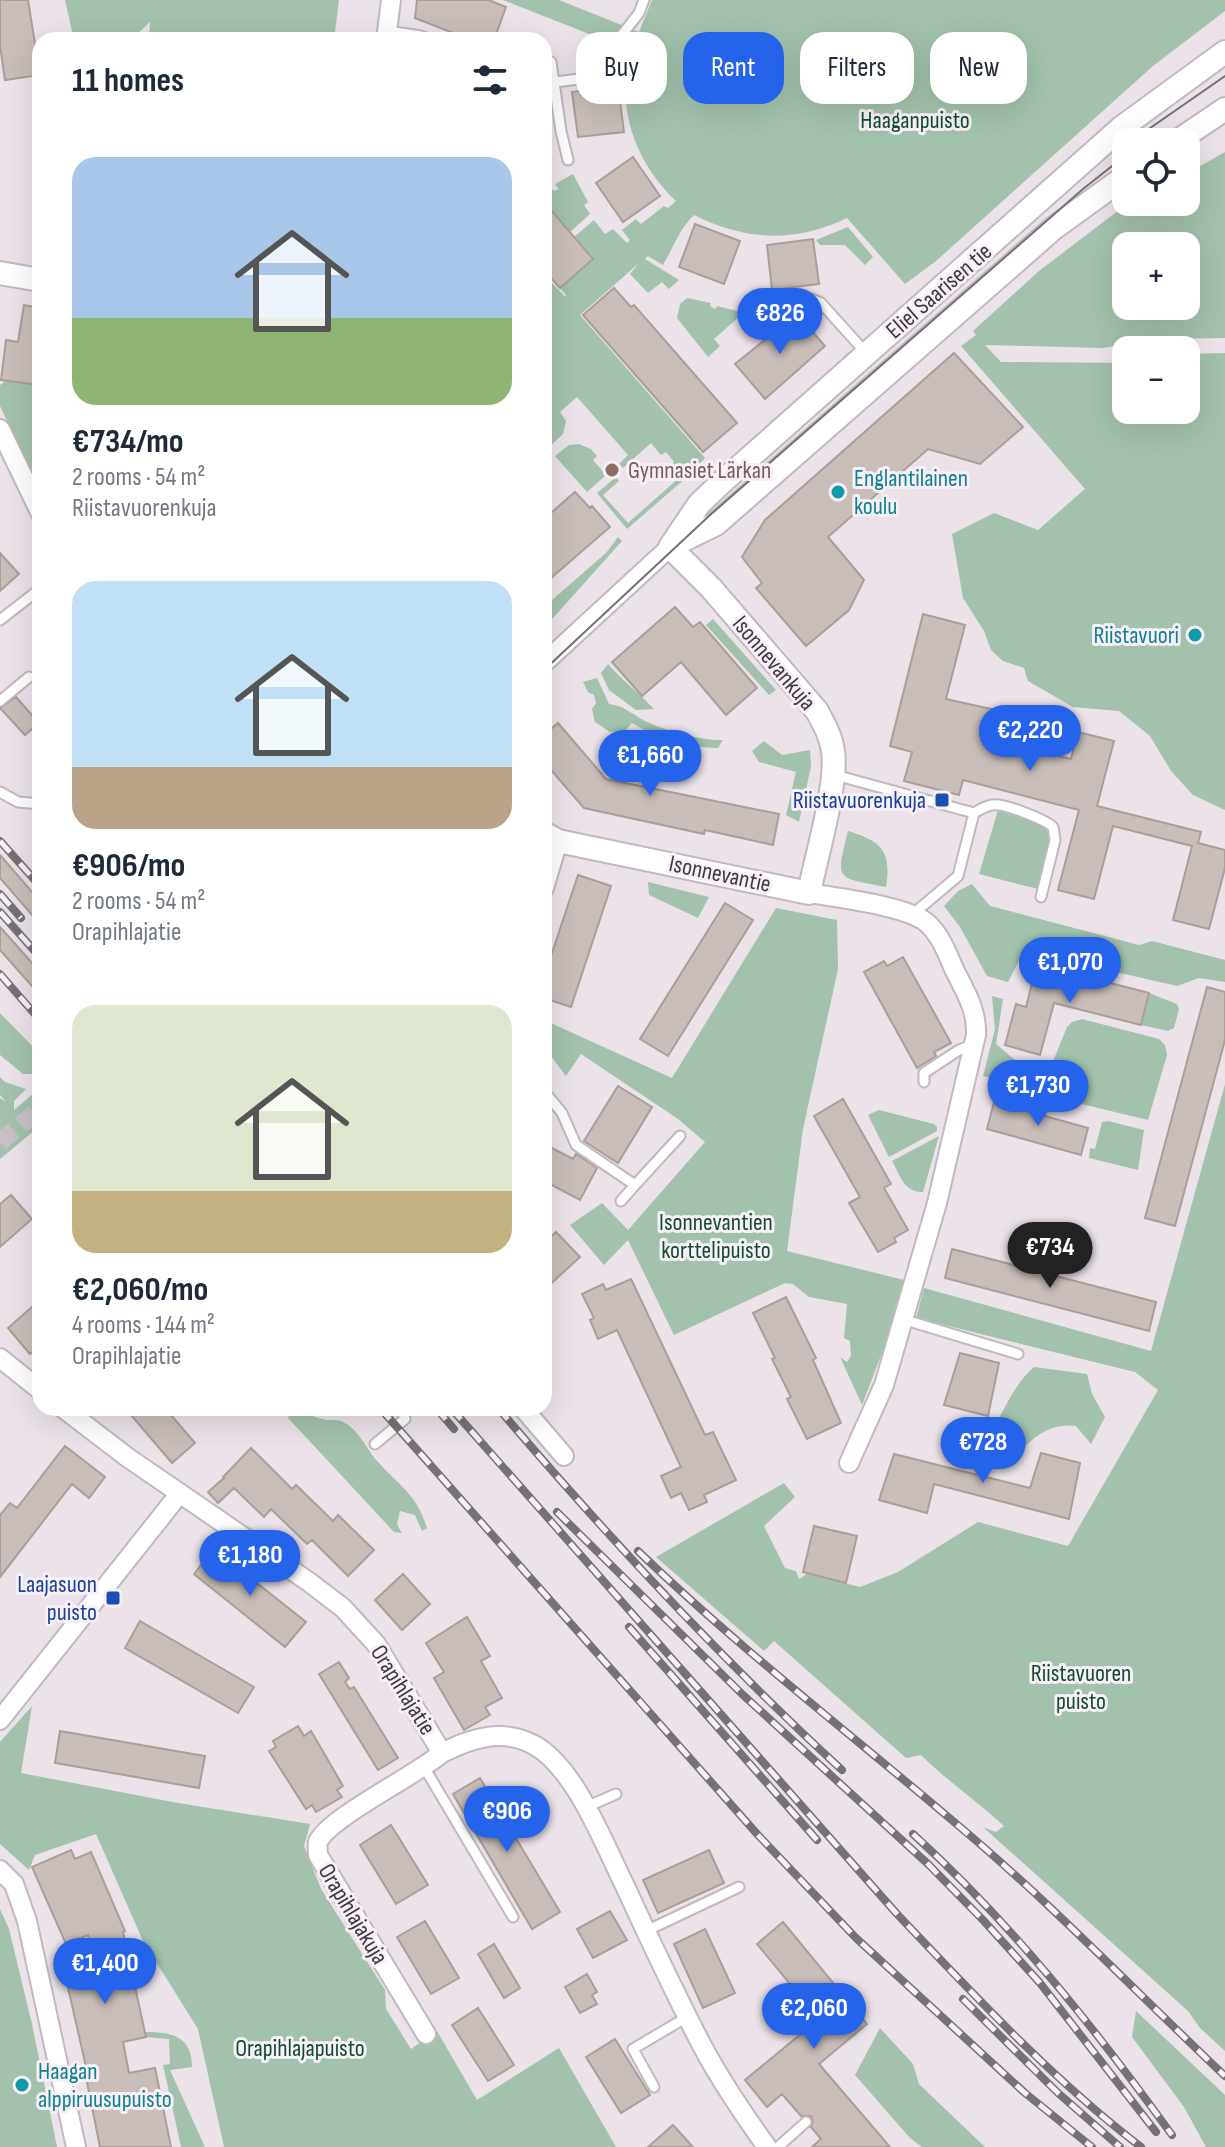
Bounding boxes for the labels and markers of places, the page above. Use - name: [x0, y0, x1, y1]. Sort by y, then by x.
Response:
- pin: €826: [733, 288, 827, 356]
- place label: Gymnasiet Lärkan: [628, 456, 771, 485]
- marker: Gymnasiet Lärkan: [603, 461, 621, 479]
- place label: Englantilainen koulu: [854, 464, 968, 521]
- marker: Englantilainen koulu: [829, 483, 847, 501]
- place label: Riistavuori: [1093, 621, 1179, 650]
- marker: Riistavuori: [1186, 626, 1204, 644]
- pin: €2,220: [965, 705, 1095, 773]
- pin: €1,660: [585, 730, 715, 798]
- place label: Riistavuorenkuja: [793, 786, 926, 815]
- marker: Riistavuorenkuja: [933, 791, 951, 809]
- pin: €1,070: [1005, 937, 1135, 1005]
- pin: €1,730: [973, 1060, 1103, 1128]
- pin: €734: [1003, 1222, 1097, 1290]
- pin: €728: [936, 1417, 1030, 1485]
- pin: €1,180: [185, 1530, 315, 1598]
- place label: Laajasuon puisto: [17, 1570, 97, 1627]
- marker: Laajasuon puisto: [104, 1589, 122, 1607]
- pin: €906: [460, 1786, 554, 1854]
- pin: €1,400: [40, 1938, 170, 2006]
- pin: €2,060: [749, 1983, 879, 2051]
- place label: Haagan alppiruusupuisto: [38, 2057, 172, 2114]
- marker: Haagan alppiruusupuisto: [13, 2076, 31, 2094]

